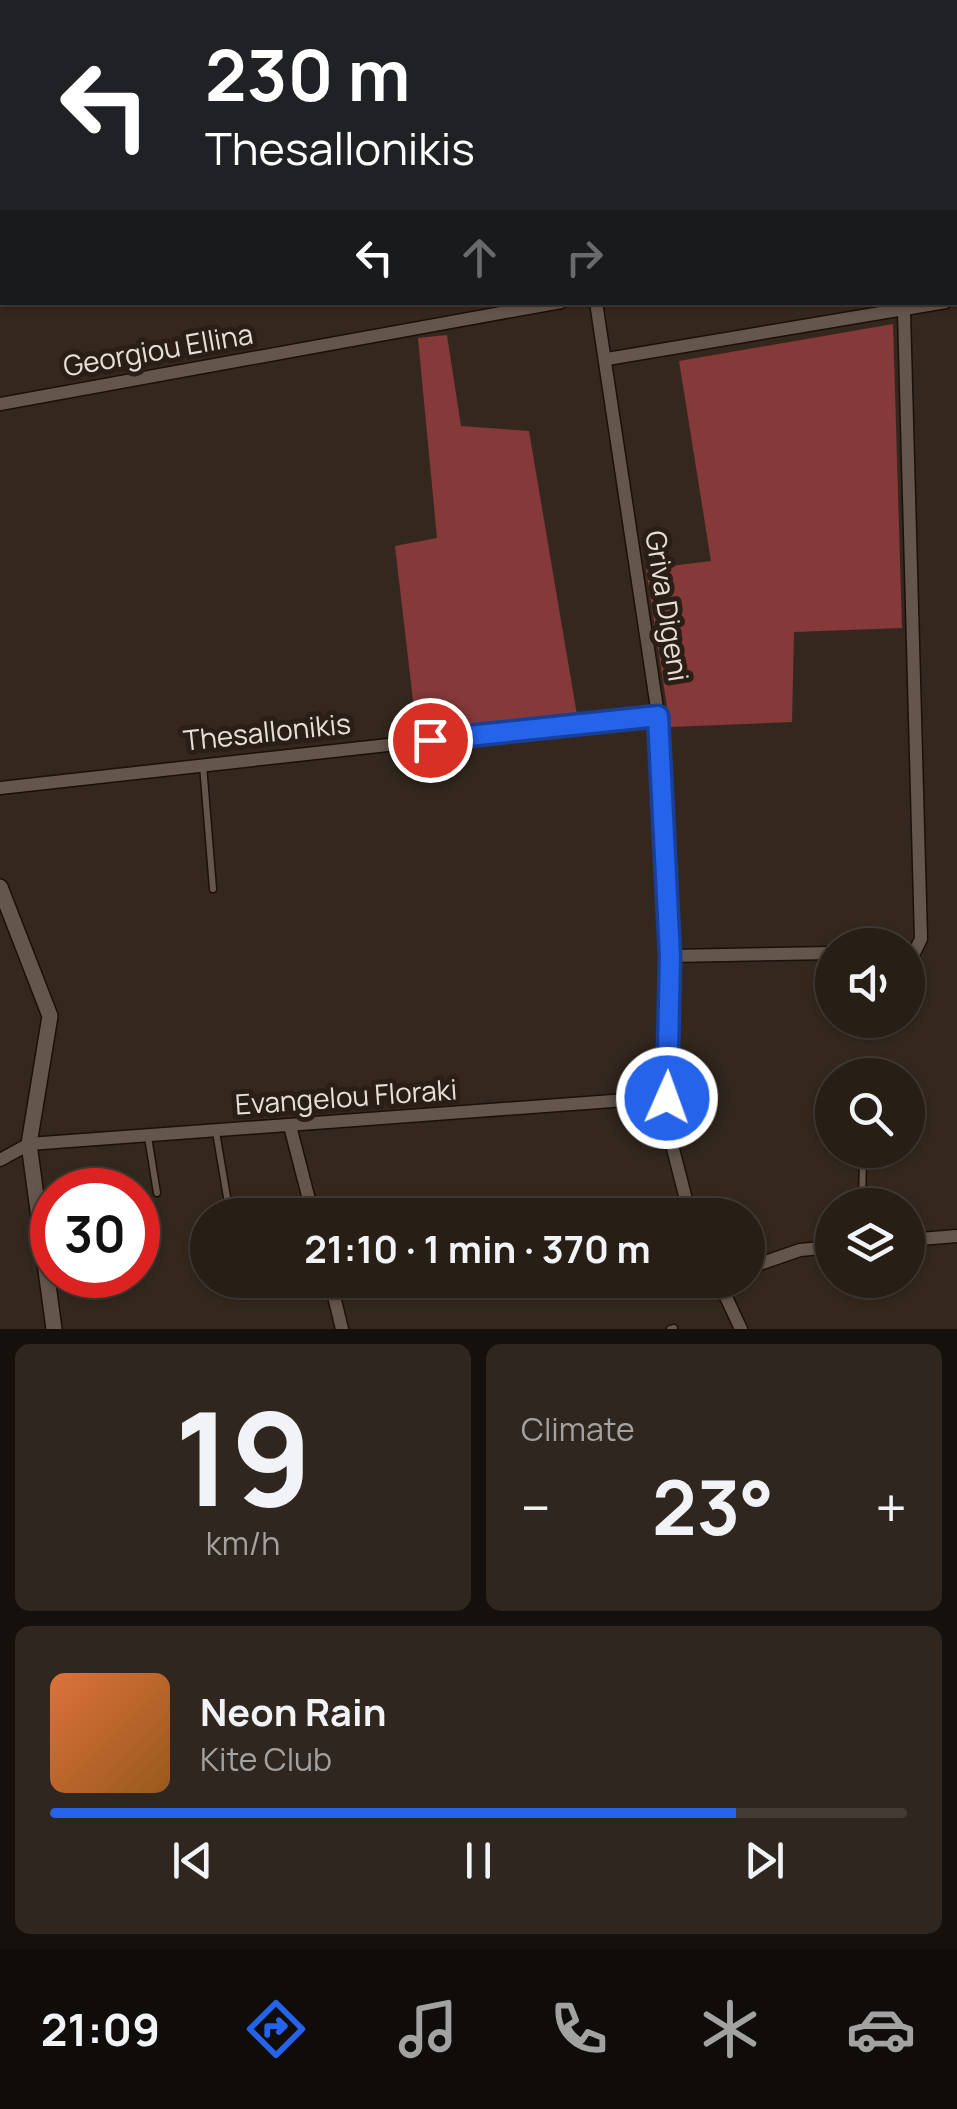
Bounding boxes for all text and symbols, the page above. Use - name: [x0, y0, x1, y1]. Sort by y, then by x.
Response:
- text: 230 m: [205, 26, 410, 122]
- icon: left: [40, 40, 170, 170]
- text: Thesallonikis: [205, 117, 475, 179]
- icon: left: [347, 230, 402, 285]
- icon: ahead: [452, 230, 507, 285]
- icon: right: [557, 230, 612, 285]
- street label: Georgiou Ellina: [60, 314, 256, 384]
- street label: Griva Digeni: [637, 528, 699, 684]
- pin: [388, 698, 473, 783]
- street label: Thesallonikis: [181, 703, 352, 759]
- icon: arrive: [403, 713, 458, 768]
- map controls: [815, 928, 925, 1298]
- button: sound: [815, 928, 925, 1038]
- position arrow: [615, 1046, 719, 1150]
- button: search: [815, 1058, 925, 1168]
- street label: Evangelou Floraki: [234, 1069, 458, 1123]
- speed limit sign: 30: [30, 1168, 160, 1298]
- button: layers: [815, 1188, 925, 1298]
- text: 21:10 · 1 min · 370 m: [304, 1222, 651, 1274]
- text: 19: [174, 1367, 312, 1545]
- text: Climate: [521, 1407, 635, 1451]
- text: 23°: [652, 1455, 774, 1558]
- text: −: [521, 1469, 551, 1545]
- text: +: [875, 1469, 907, 1545]
- text: km/h: [206, 1521, 280, 1565]
- text: Neon Rain: [200, 1685, 386, 1737]
- text: Kite Club: [200, 1737, 332, 1781]
- icon: previous: [165, 1833, 220, 1888]
- icon: pause: [451, 1833, 506, 1888]
- icon: next: [737, 1833, 792, 1888]
- icon: directions: [241, 1994, 311, 2064]
- icon: music: [393, 1994, 463, 2064]
- icon: phone: [544, 1994, 614, 2064]
- icon: climate: [695, 1994, 765, 2064]
- icon: car: [846, 1994, 916, 2064]
- text: 21:09: [41, 1998, 160, 2060]

